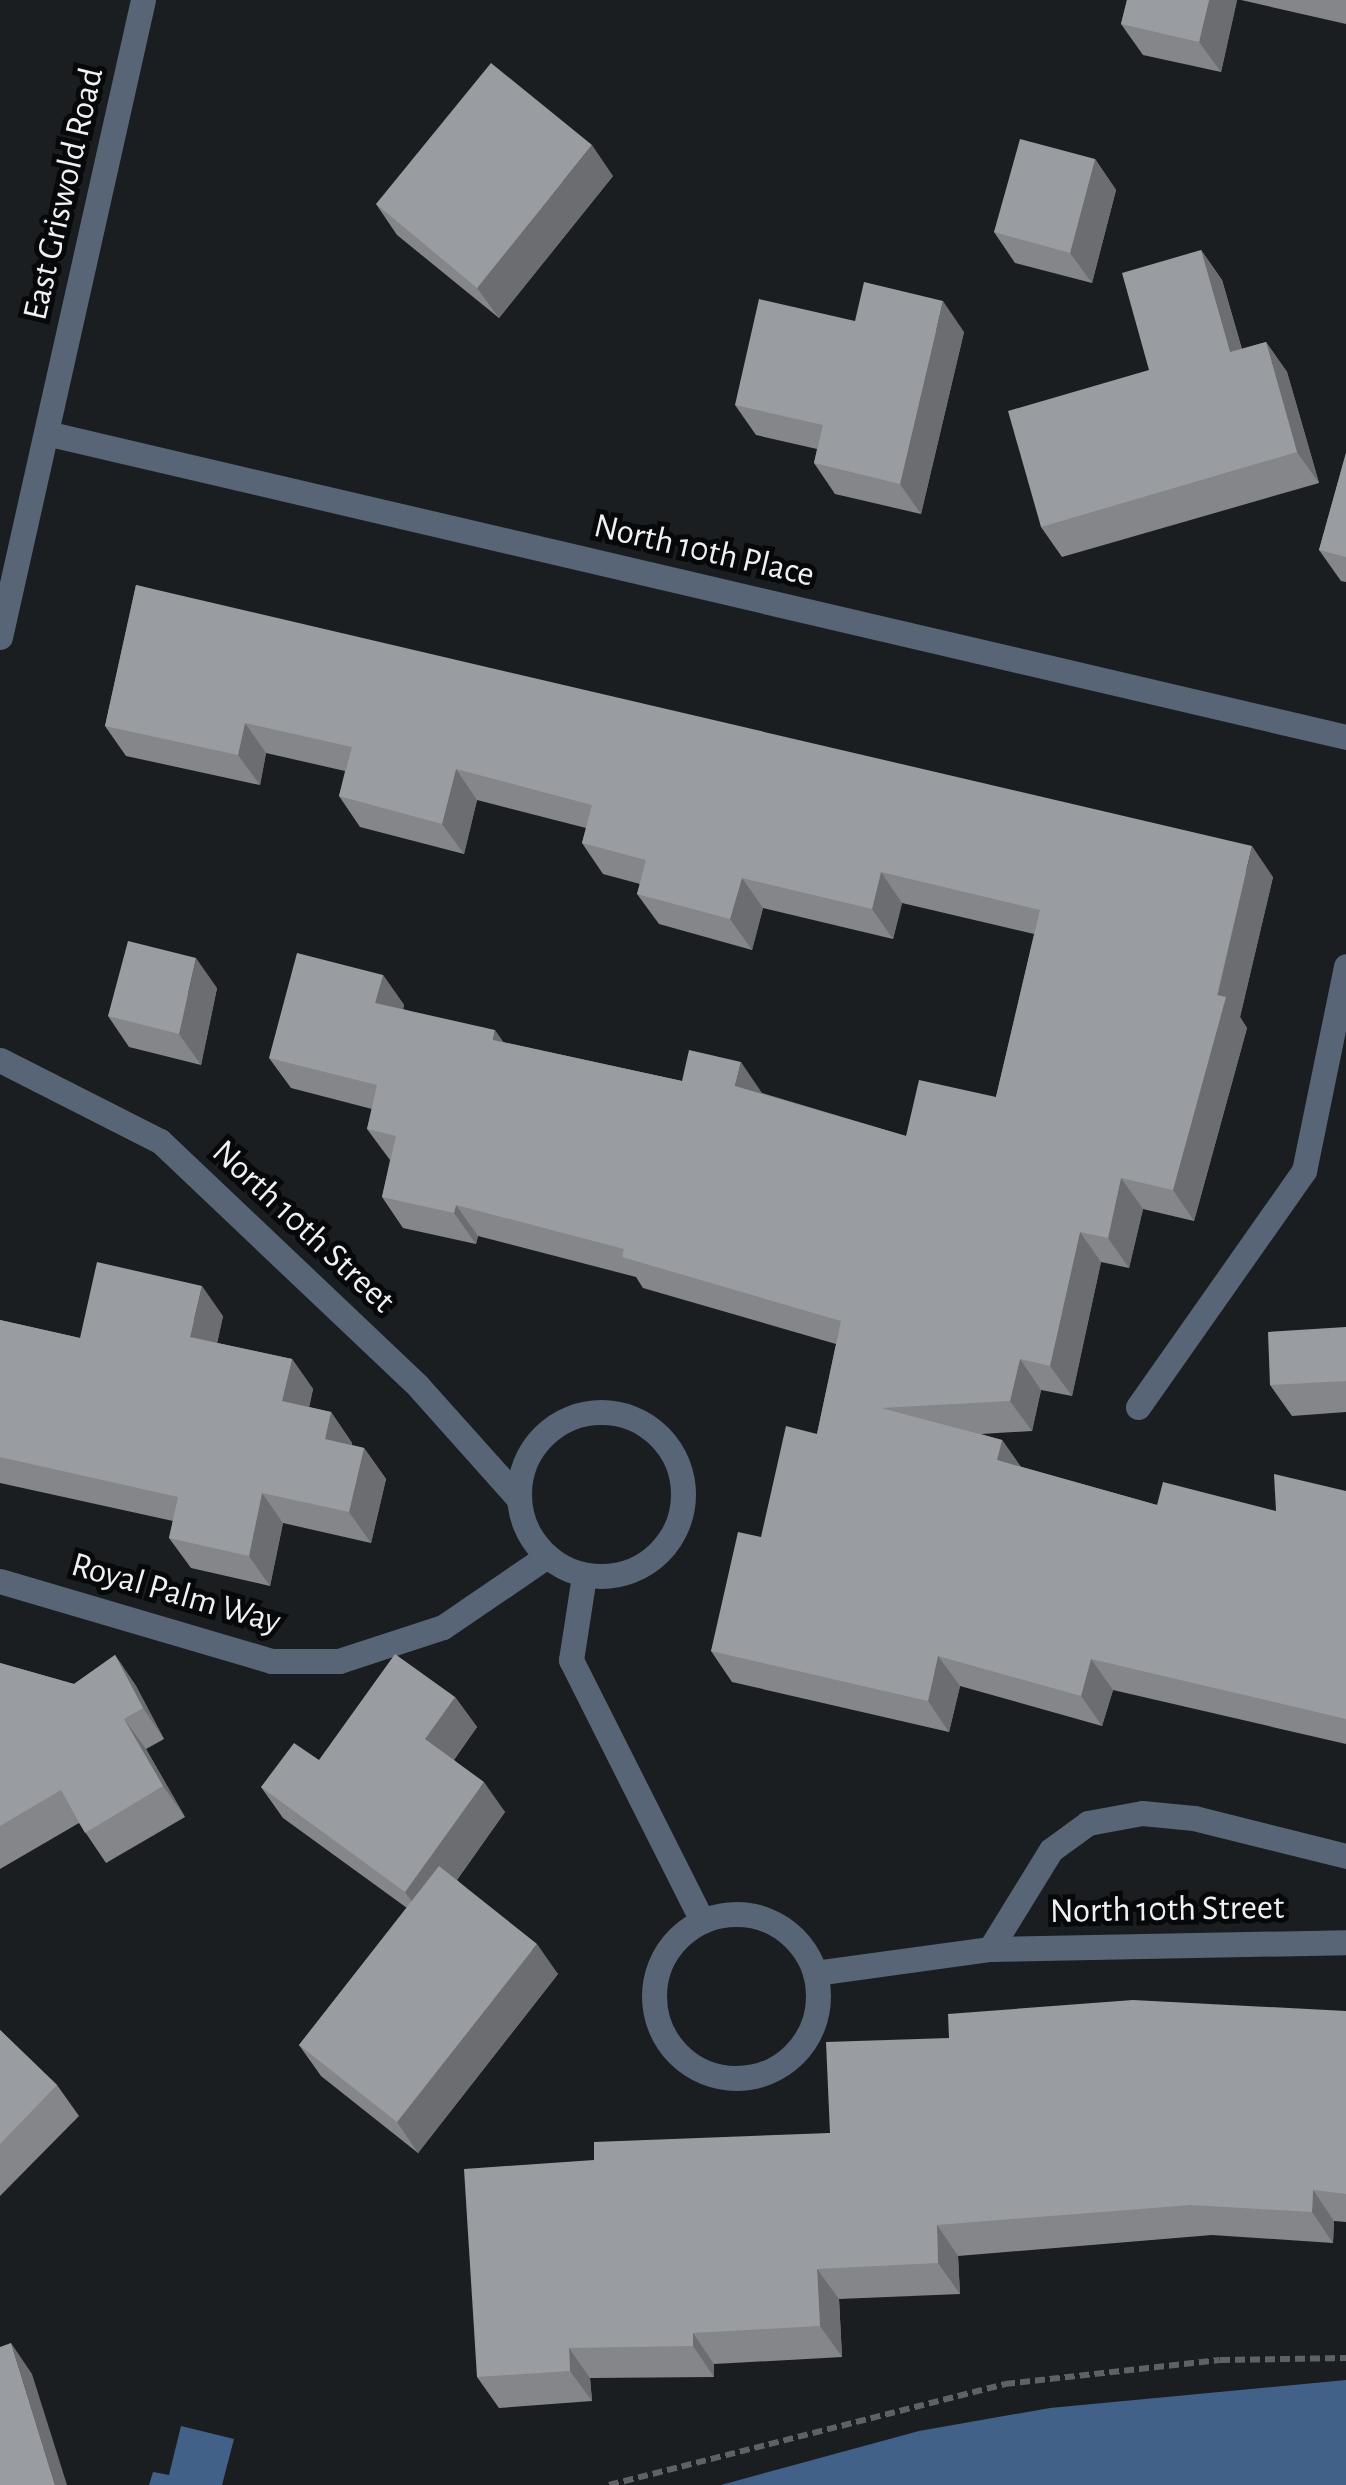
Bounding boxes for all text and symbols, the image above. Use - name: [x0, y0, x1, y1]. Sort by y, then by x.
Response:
- street label: East Griswold Road: [15, 64, 113, 324]
- street label: North 10th Place: [590, 505, 818, 597]
- street label: North 10th Street: [203, 1132, 403, 1322]
- street label: Royal Palm Way: [67, 1544, 285, 1644]
- street label: North 10th Street: [1049, 1887, 1285, 1933]

